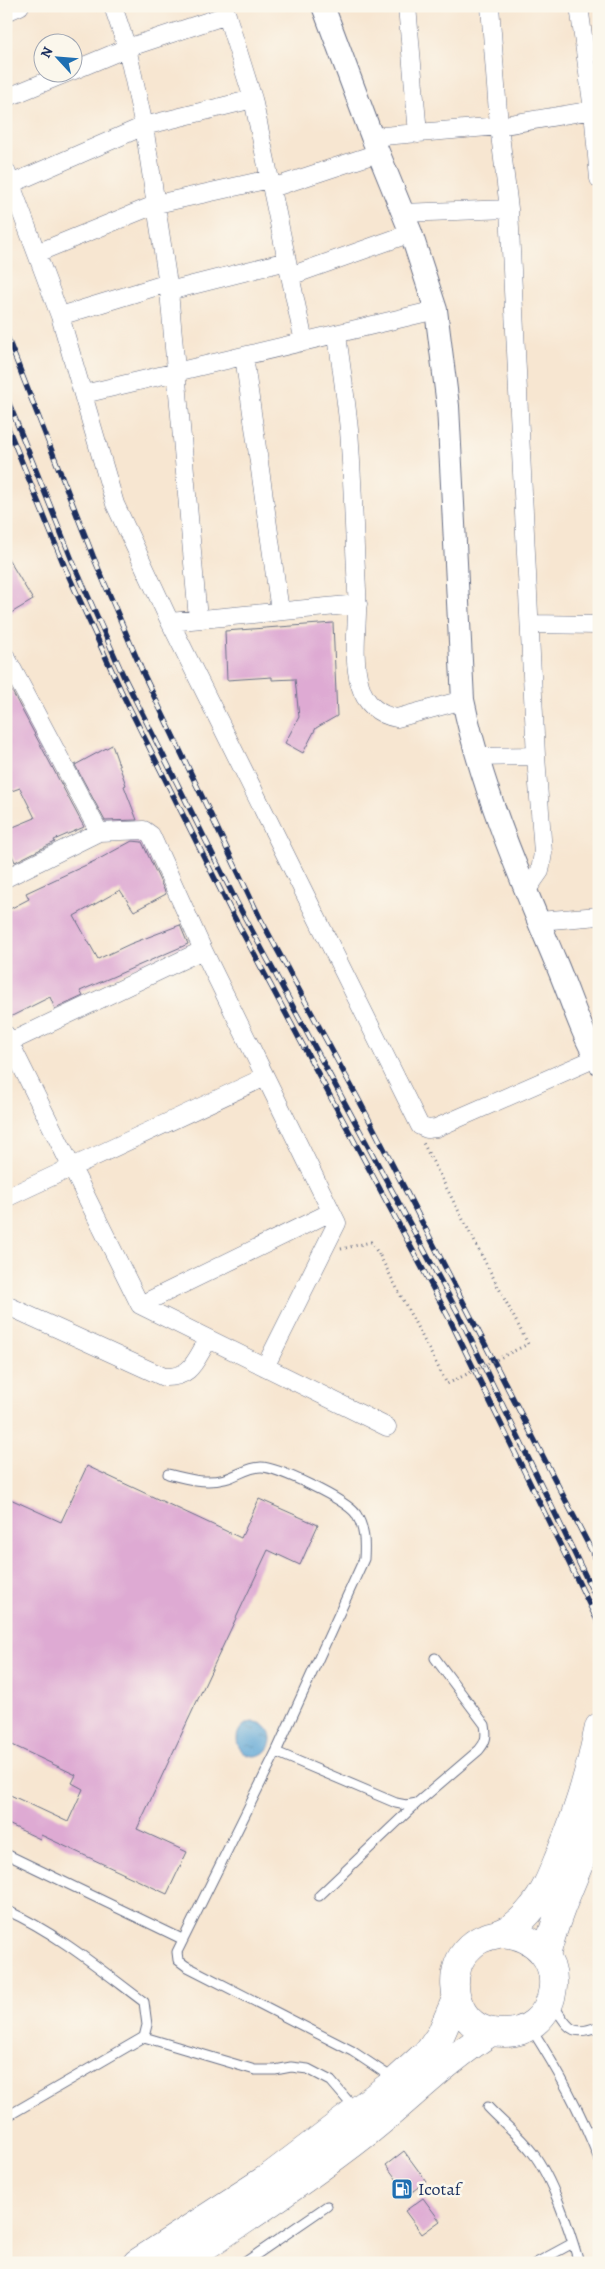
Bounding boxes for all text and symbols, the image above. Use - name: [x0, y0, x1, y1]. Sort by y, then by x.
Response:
- north arrow: [32, 32, 82, 82]
- text: N: [36, 44, 58, 61]
- fuel station icon: Icotaf: [390, 2177, 414, 2201]
- place label: Icotaf: [418, 2177, 464, 2201]

